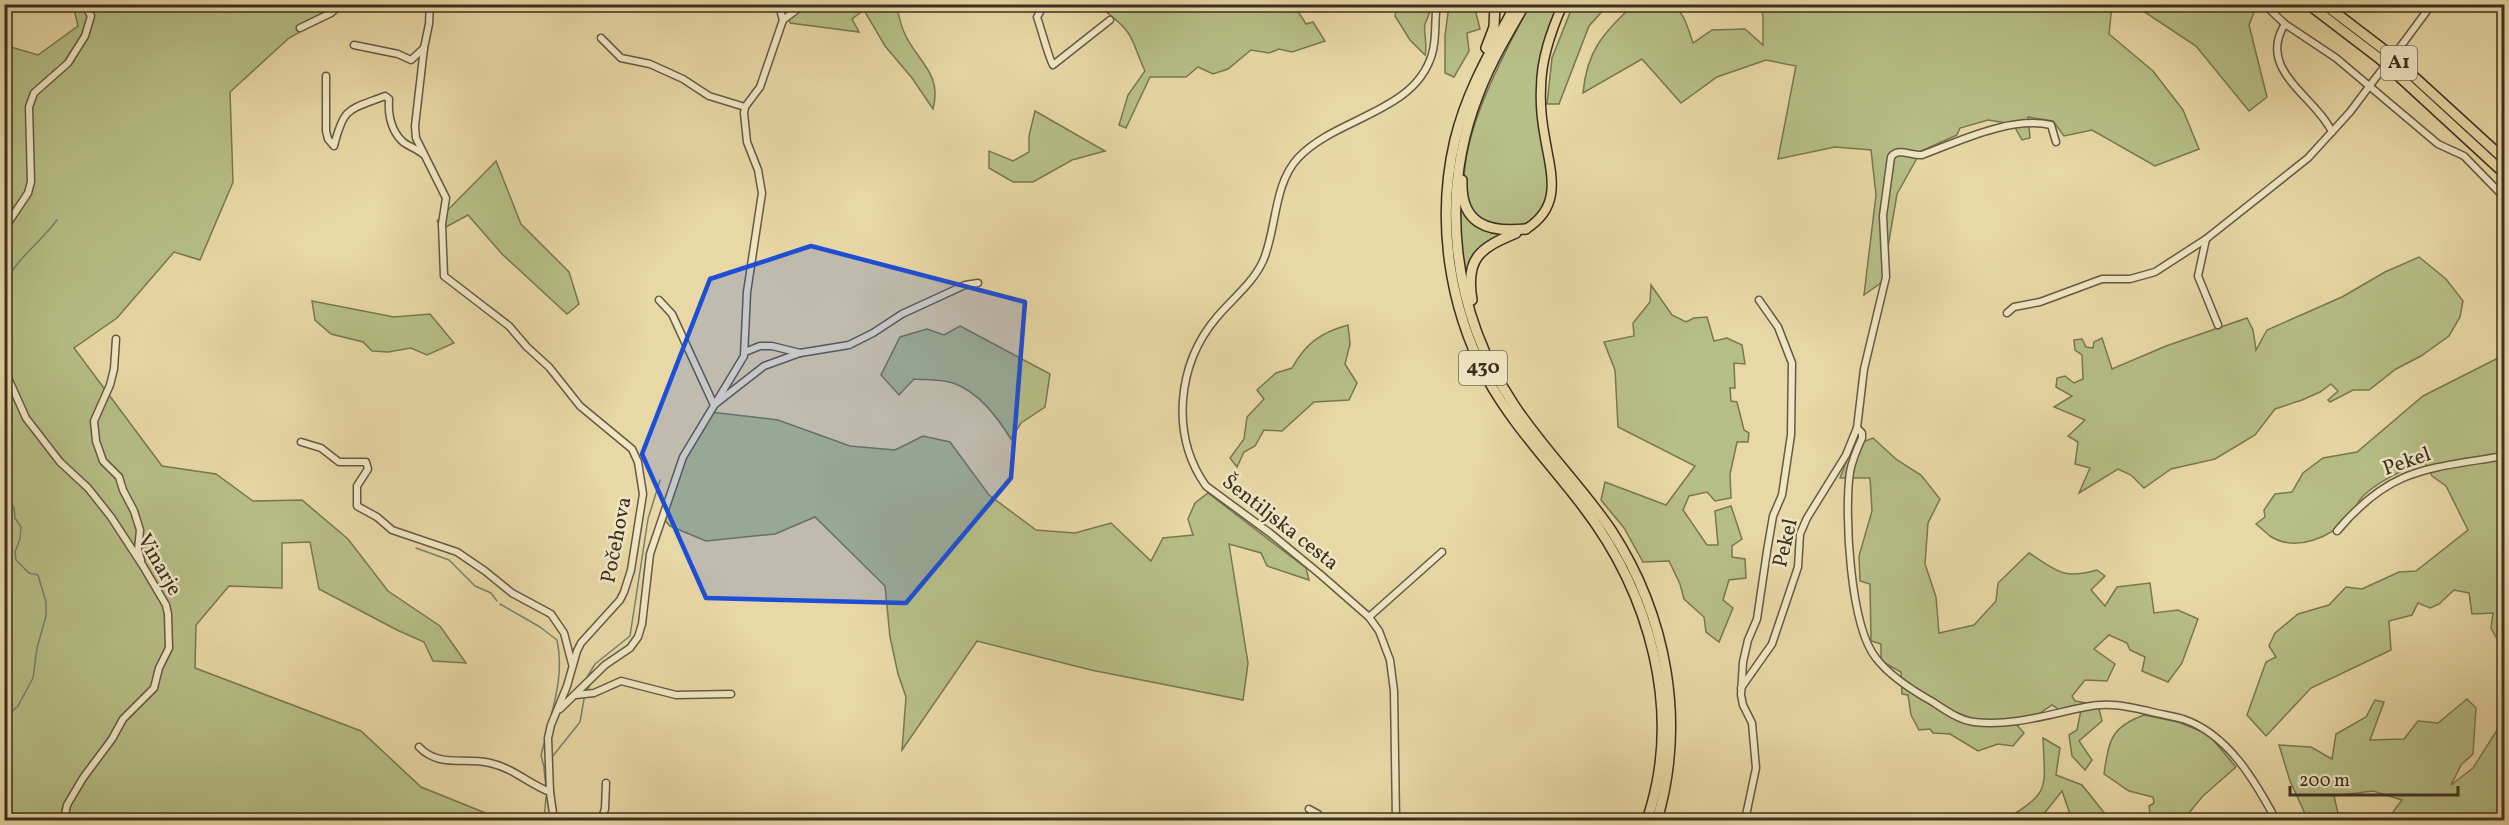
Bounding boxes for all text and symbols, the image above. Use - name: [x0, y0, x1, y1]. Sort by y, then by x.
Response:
- road number: A1: [2381, 46, 2417, 80]
- road number: 430: [1459, 351, 1507, 385]
- street label: Pekel: [2379, 440, 2435, 484]
- street label: Šentiljska cesta: [1215, 468, 1345, 578]
- street label: Počehova: [594, 494, 640, 586]
- street label: Pekel: [1766, 516, 1806, 570]
- street label: Vinarje: [130, 529, 188, 601]
- scale bar: [2290, 759, 2458, 797]
- text: 200 m: [2299, 769, 2350, 794]

